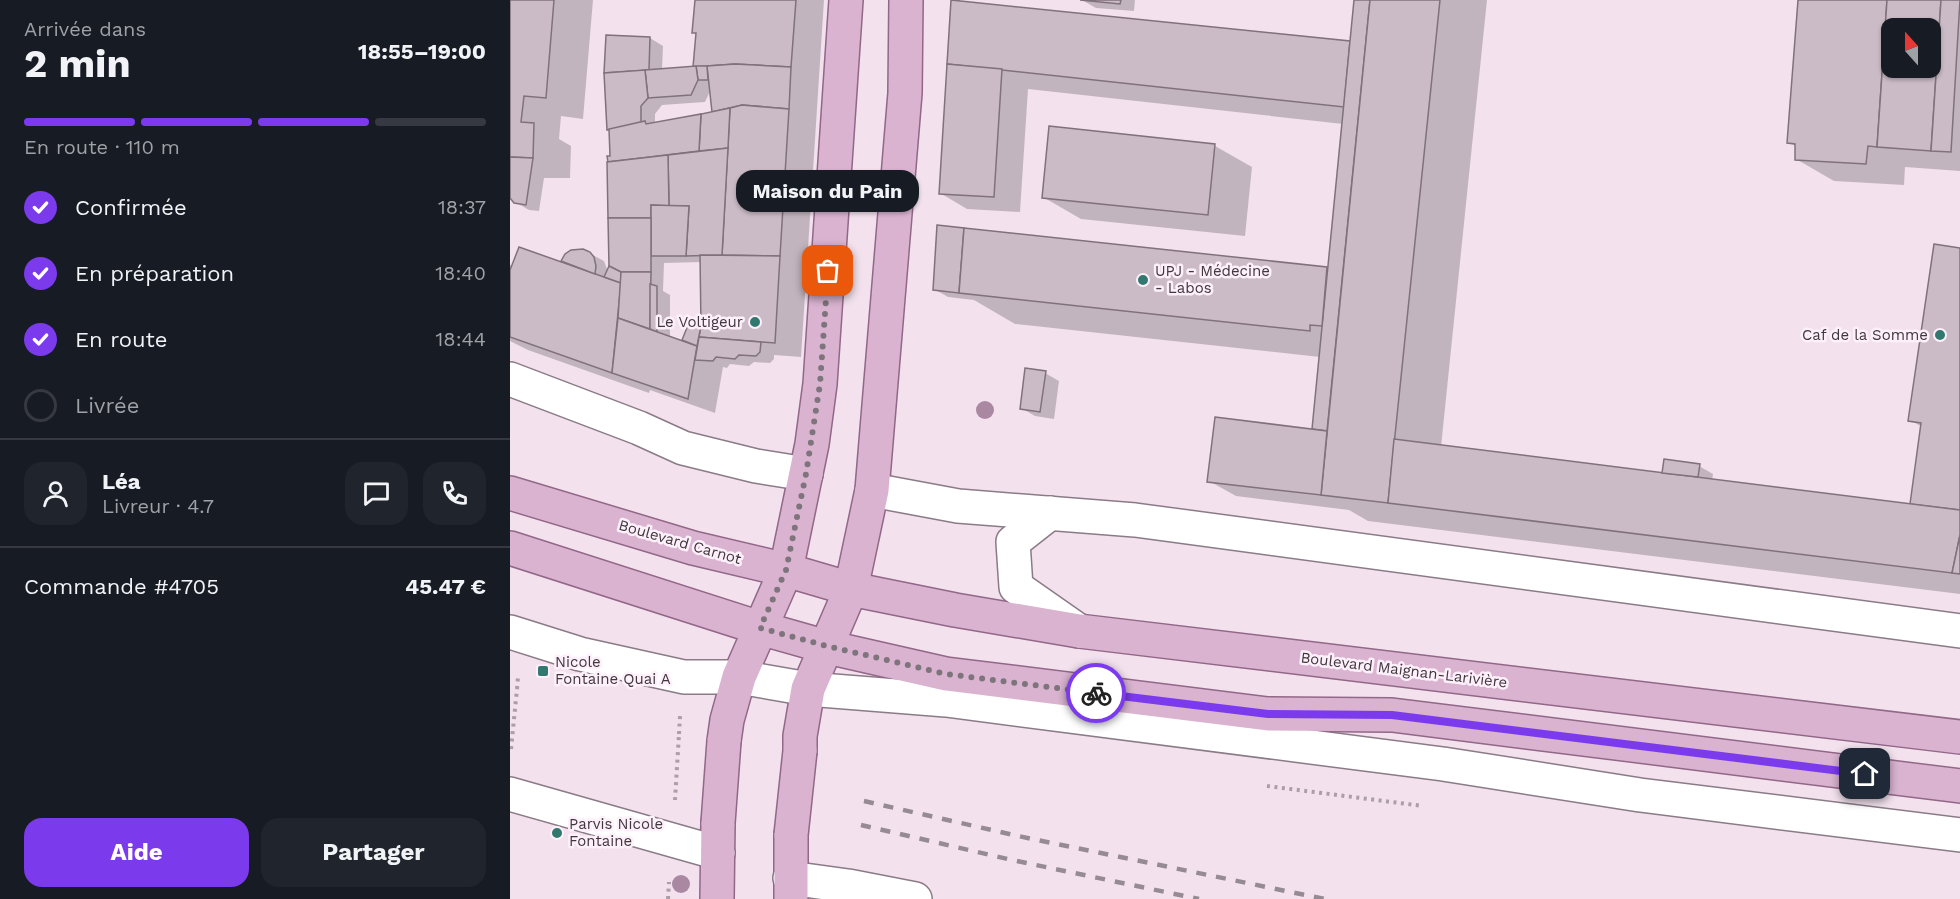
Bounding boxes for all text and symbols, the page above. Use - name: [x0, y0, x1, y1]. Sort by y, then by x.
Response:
- text: Arrivée dans: [24, 17, 146, 41]
- north arrow: [1881, 18, 1941, 78]
- map controls: [1881, 18, 1941, 78]
- text: 18:55–19:00: [358, 39, 486, 64]
- text: 2 min: [24, 41, 131, 86]
- text: En route · 110 m: [24, 135, 180, 159]
- callout: Maison du Pain: [736, 169, 920, 211]
- text: Maison du Pain: [752, 179, 903, 203]
- icon: check: [24, 191, 57, 224]
- text: Confirmée: [75, 195, 187, 220]
- text: 18:37: [438, 195, 486, 219]
- pin: [802, 245, 853, 296]
- icon: bag: [811, 254, 844, 287]
- icon: check: [24, 257, 57, 290]
- text: En préparation: [75, 261, 234, 286]
- text: 18:40: [435, 261, 486, 285]
- place label: UPJ - Médecine - Labos: [1155, 262, 1270, 297]
- marker: UPJ - Médecine - Labos: [1136, 273, 1150, 287]
- place label: Le Voltigeur: [656, 313, 743, 331]
- marker: Le Voltigeur: [748, 315, 762, 329]
- icon: check: [24, 323, 57, 356]
- place label: Caf de la Somme: [1802, 326, 1928, 344]
- text: En route: [75, 327, 167, 352]
- text: 18:44: [436, 327, 486, 351]
- marker: Caf de la Somme: [1933, 328, 1947, 342]
- text: Livrée: [75, 393, 139, 418]
- button: person: [24, 462, 87, 525]
- button: chat: [345, 462, 408, 525]
- button: phone: [423, 462, 486, 525]
- text: Léa: [102, 469, 141, 494]
- text: Livreur · 4.7: [102, 494, 214, 518]
- street label: Boulevard Carnot: [617, 516, 744, 568]
- text: Commande #4705: [24, 574, 219, 599]
- text: 45.47 €: [405, 574, 486, 599]
- street label: Boulevard Maignan-Larivière: [1300, 648, 1508, 692]
- place label: Nicole Fontaine Quai A: [555, 653, 671, 688]
- courier: [1066, 663, 1126, 723]
- marker: Nicole Fontaine Quai A: [536, 664, 550, 678]
- icon: bike: [1080, 677, 1113, 710]
- pin: [1839, 748, 1890, 799]
- icon: home: [1848, 757, 1881, 790]
- place label: Parvis Nicole Fontaine: [569, 815, 663, 850]
- button: Aide: [24, 818, 249, 887]
- button: Partager: [261, 818, 486, 887]
- marker: Parvis Nicole Fontaine: [550, 826, 564, 840]

